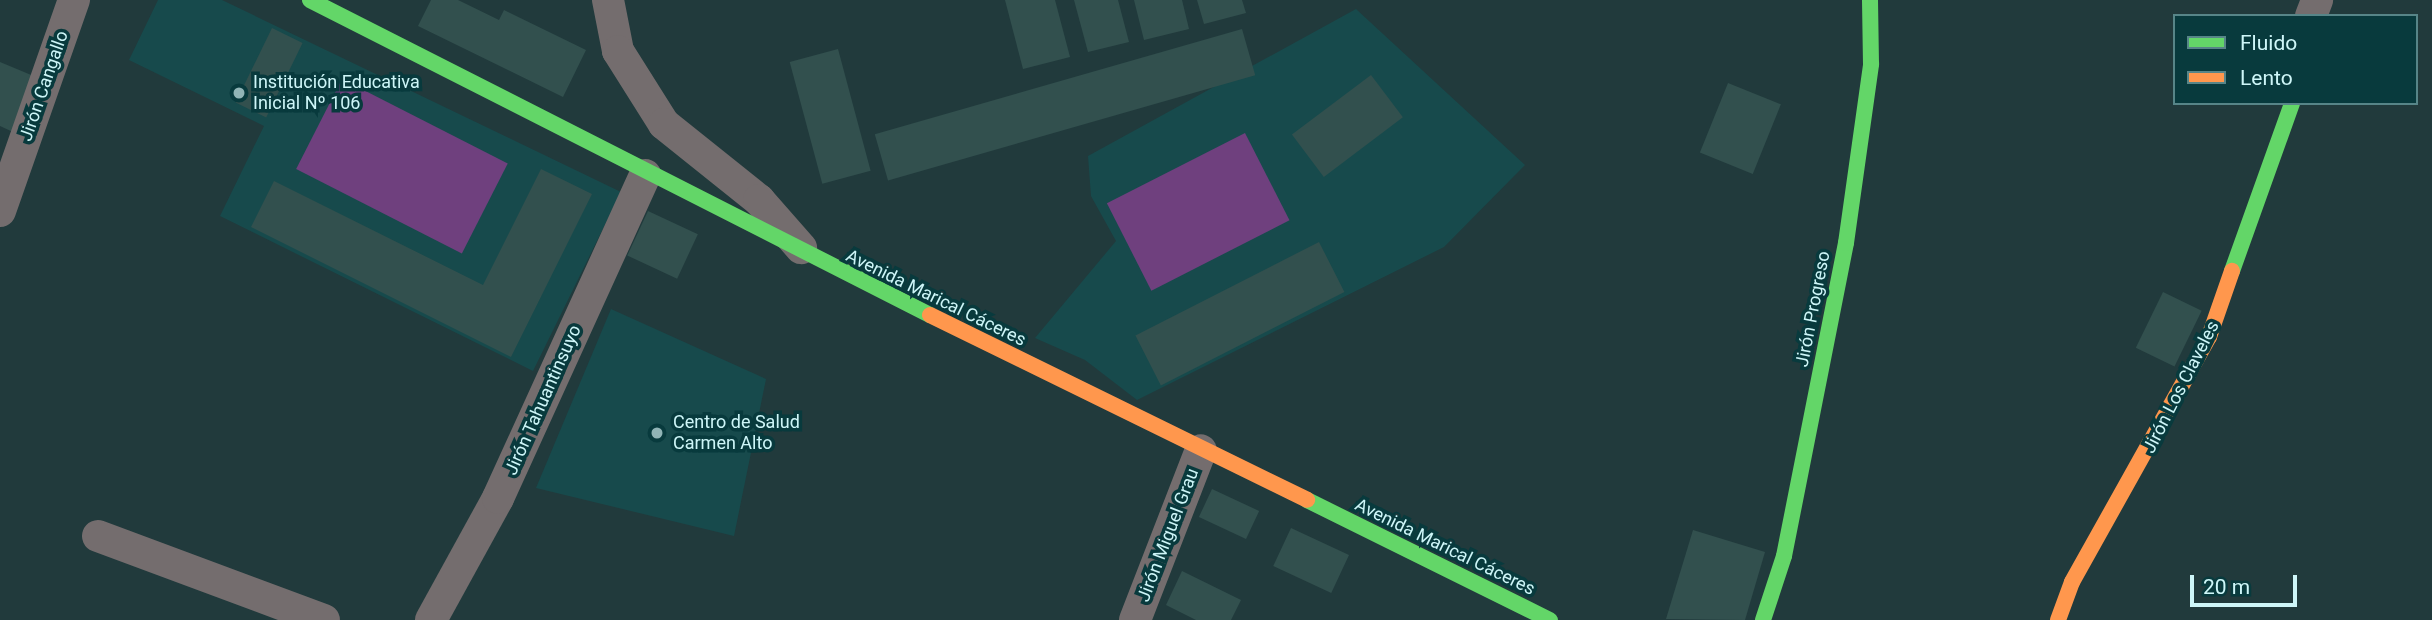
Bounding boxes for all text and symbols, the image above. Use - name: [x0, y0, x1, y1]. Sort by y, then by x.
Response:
- legend: [2173, 14, 2418, 105]
- street label: Jirón Cangallo: [15, 28, 73, 144]
- text: Fluido: [2240, 31, 2297, 55]
- text: Lento: [2240, 66, 2293, 90]
- place label: Institución Educativa Inicial Nº 106: [253, 72, 420, 114]
- marker: Institución Educativa Inicial Nº 106: [231, 85, 247, 101]
- street label: Avenida Marical Cáceres: [843, 245, 1029, 351]
- street label: Jirón Progreso: [1791, 249, 1835, 369]
- street label: Jirón Los Claveles: [2138, 317, 2224, 457]
- street label: Jirón Tahuantinsuyo: [500, 322, 586, 478]
- place label: Centro de Salud Carmen Alto: [673, 412, 800, 454]
- marker: Centro de Salud Carmen Alto: [647, 423, 667, 443]
- street label: Jirón Miguel Grau: [1133, 465, 1203, 605]
- street label: Avenida Marical Cáceres: [1352, 494, 1538, 600]
- scale bar: [2194, 560, 2301, 604]
- text: 20 m: [2203, 575, 2250, 599]

